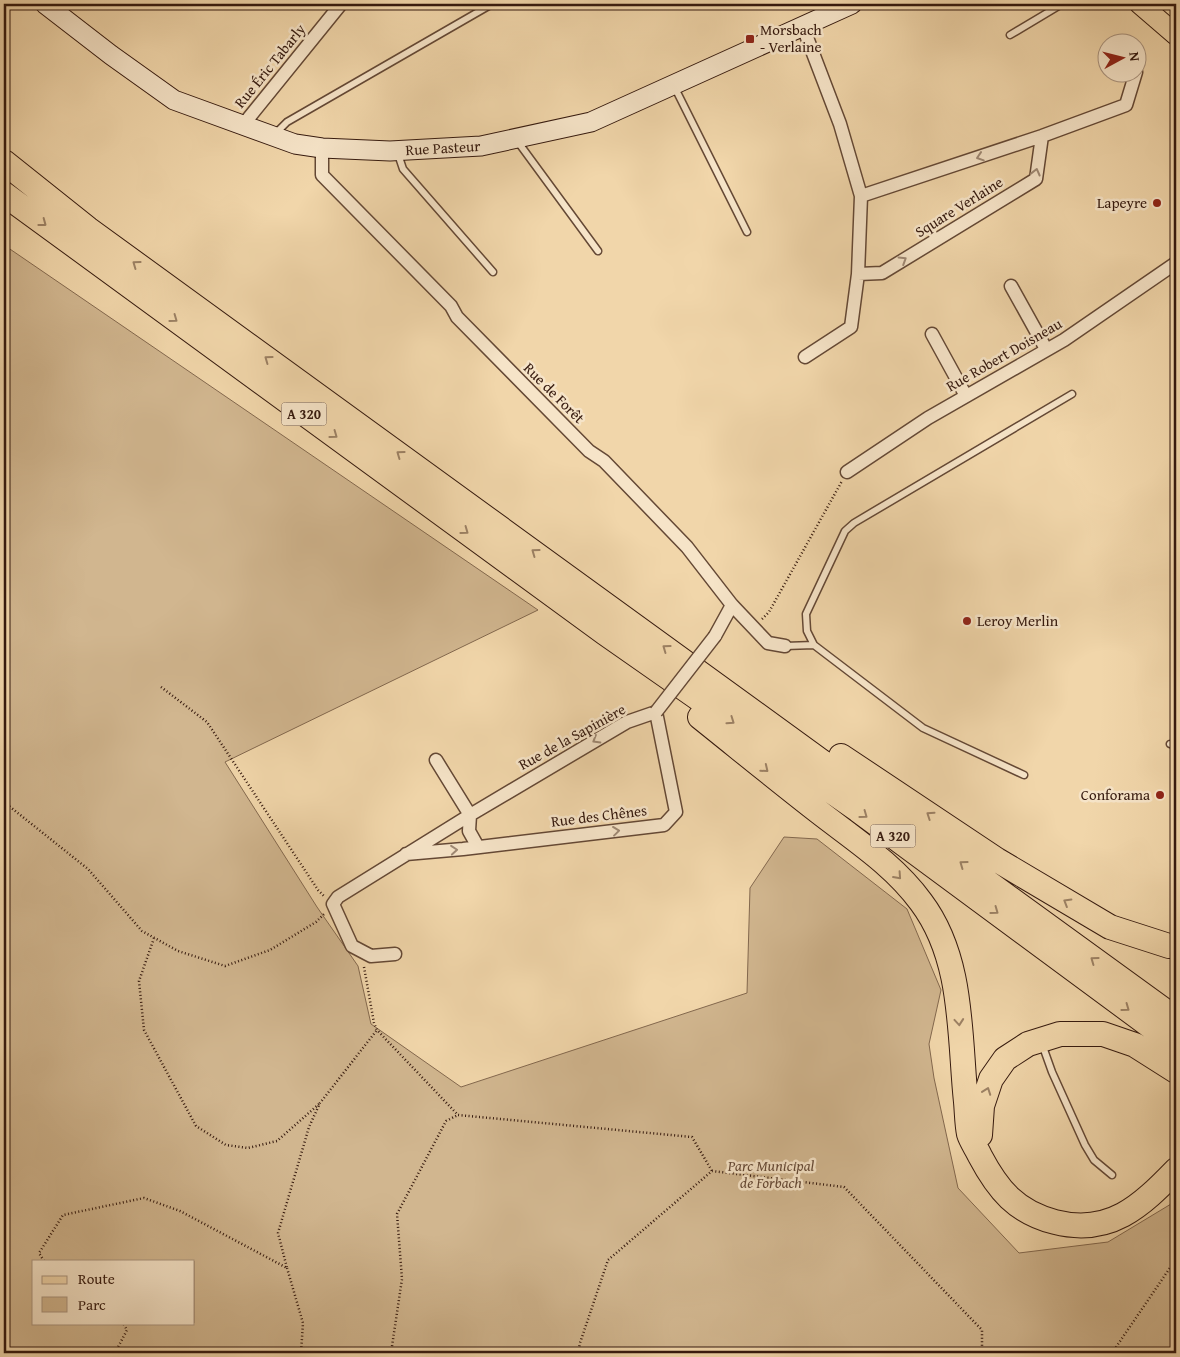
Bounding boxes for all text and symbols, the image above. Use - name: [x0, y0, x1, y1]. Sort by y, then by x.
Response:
- street label: Rue Éric Tabarly: [229, 19, 310, 112]
- place label: Morsbach - Verlaine: [760, 19, 822, 57]
- north arrow: [1098, 32, 1148, 82]
- marker: Morsbach - Verlaine: [744, 33, 756, 45]
- text: N: [1124, 51, 1145, 63]
- street label: Rue Pasteur: [405, 135, 481, 160]
- one-way arrow: [976, 151, 984, 161]
- one-way arrow: [1030, 167, 1041, 176]
- street label: Square Verlaine: [911, 171, 1007, 242]
- place label: Lapeyre: [1097, 192, 1147, 213]
- marker: Lapeyre: [1151, 197, 1163, 209]
- one-way arrow: [37, 217, 47, 226]
- one-way arrow: [898, 257, 907, 267]
- one-way arrow: [133, 261, 142, 269]
- street label: Rue Robert Doisneau: [942, 312, 1066, 396]
- one-way arrow: [168, 313, 178, 322]
- one-way arrow: [264, 356, 274, 365]
- street label: Rue de Forêt: [519, 358, 590, 428]
- road number: A 320: [282, 402, 326, 426]
- one-way arrow: [328, 429, 337, 438]
- one-way arrow: [396, 451, 405, 460]
- one-way arrow: [459, 525, 469, 534]
- one-way arrow: [531, 549, 541, 558]
- place label: Leroy Merlin: [977, 610, 1059, 631]
- marker: Leroy Merlin: [961, 615, 973, 627]
- one-way arrow: [663, 645, 672, 653]
- street label: Rue de la Sapinière: [514, 698, 629, 775]
- one-way arrow: [726, 715, 735, 724]
- one-way arrow: [593, 734, 602, 744]
- one-way arrow: [759, 764, 768, 772]
- place label: Conforama: [1081, 784, 1150, 805]
- marker: Conforama: [1154, 789, 1166, 801]
- street label: Rue des Chênes: [550, 799, 648, 832]
- one-way arrow: [859, 808, 868, 818]
- one-way arrow: [926, 812, 936, 821]
- road number: A 320: [870, 824, 916, 848]
- one-way arrow: [612, 826, 620, 837]
- one-way arrow: [450, 845, 458, 856]
- one-way arrow: [959, 861, 969, 870]
- one-way arrow: [893, 871, 902, 880]
- one-way arrow: [1064, 898, 1073, 908]
- one-way arrow: [989, 906, 998, 914]
- one-way arrow: [1090, 957, 1100, 966]
- one-way arrow: [1120, 1002, 1130, 1011]
- one-way arrow: [954, 1019, 965, 1027]
- one-way arrow: [981, 1088, 991, 1096]
- park label: Parc Municipal de Forbach: [727, 1155, 815, 1193]
- legend: [32, 1260, 195, 1324]
- text: Route: [78, 1268, 115, 1289]
- text: Parc: [78, 1294, 106, 1315]

